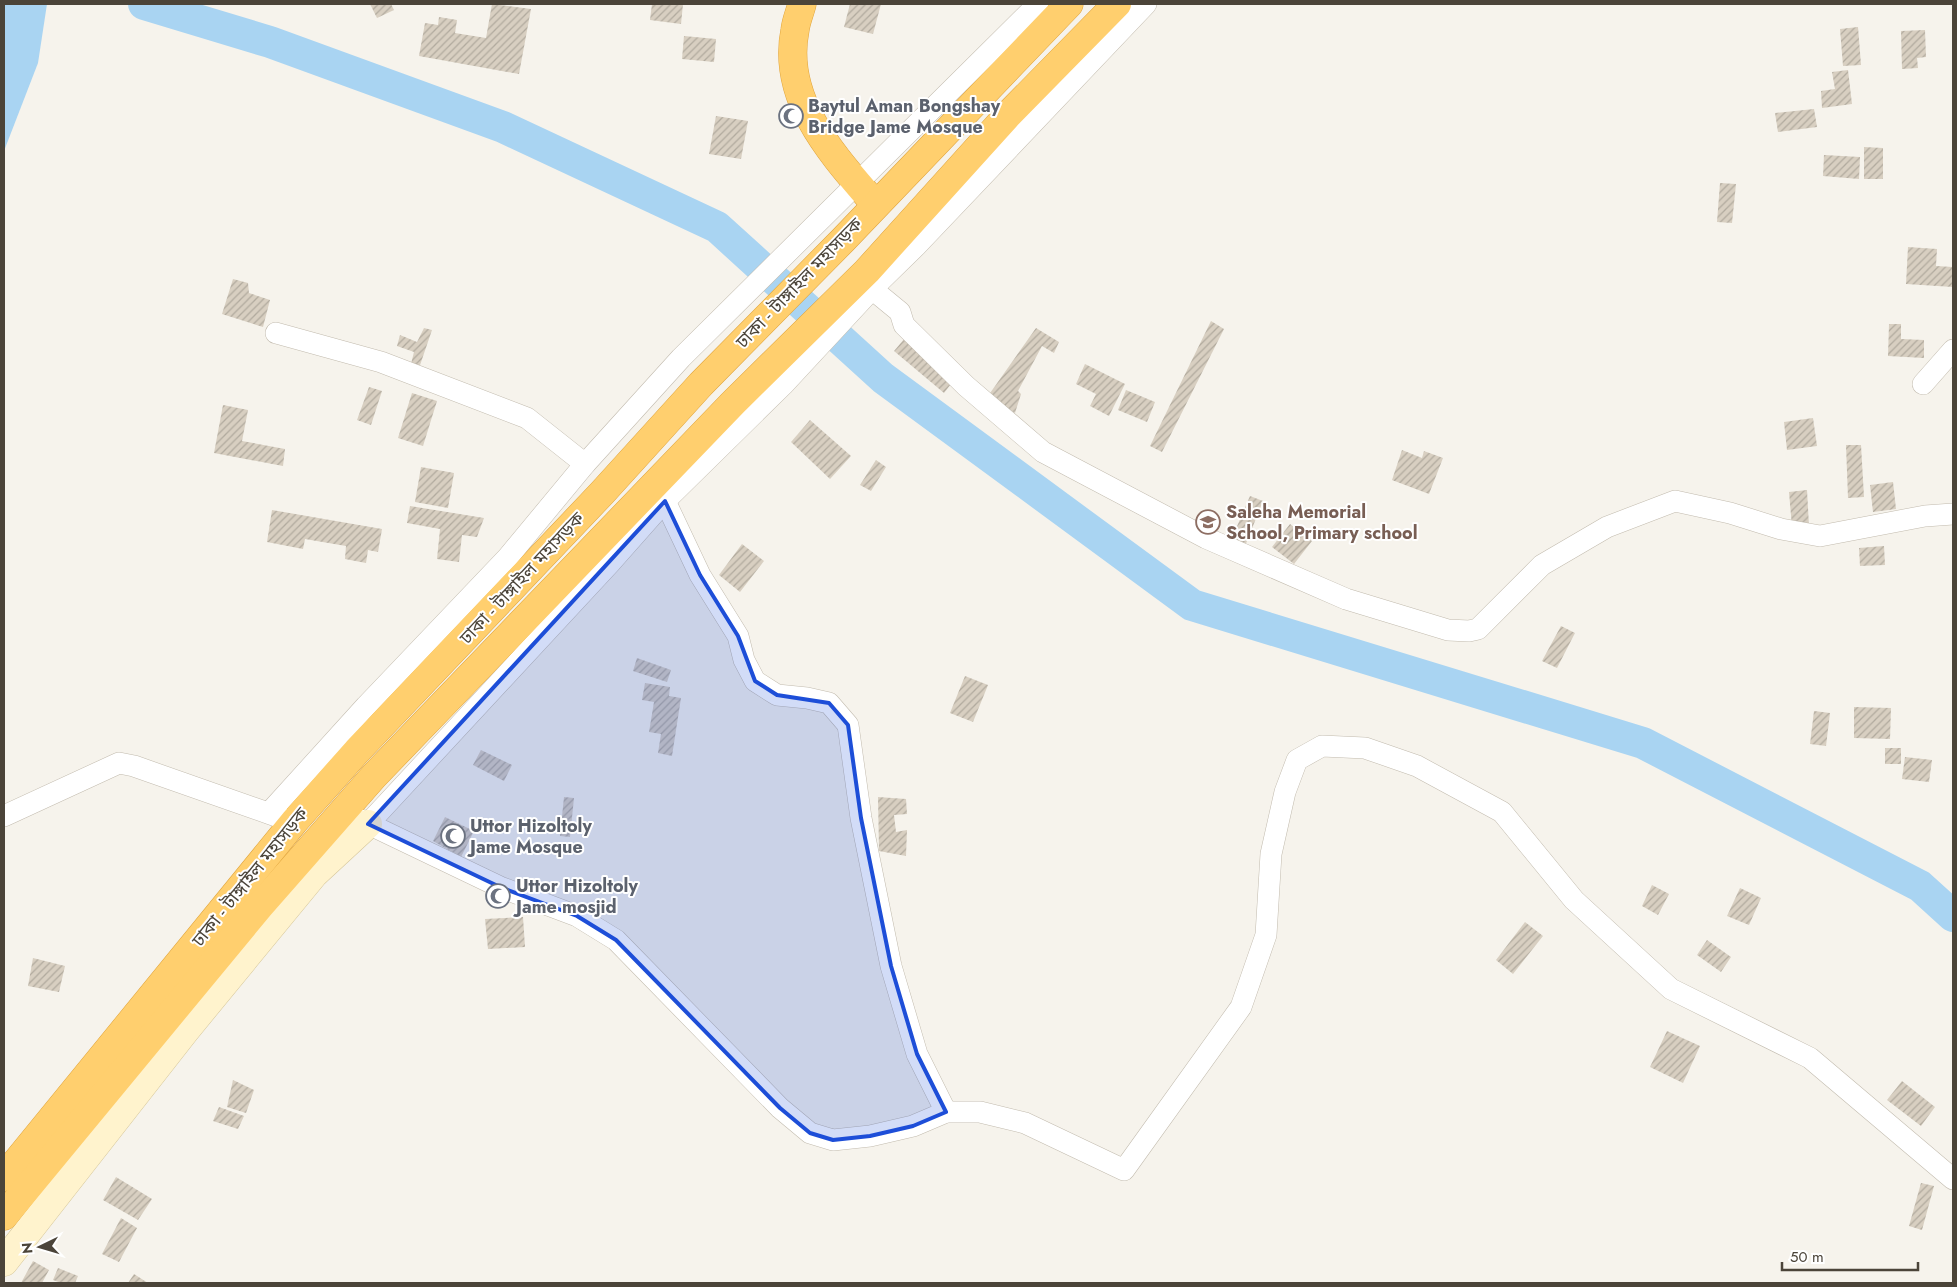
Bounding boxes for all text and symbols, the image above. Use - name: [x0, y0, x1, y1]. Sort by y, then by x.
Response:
- place label: Baytul Aman Bongshay Bridge Jame Mosque: [808, 93, 1001, 140]
- mosque icon: Baytul Aman Bongshay Bridge Jame Mosque: [778, 103, 804, 129]
- street label: ঢাকা - টাঙ্গাইল মহাসড়ক: [729, 212, 869, 355]
- place label: Saleha Memorial School, Primary school: [1226, 499, 1418, 546]
- street label: ঢাকা - টাঙ্গাইল মহাসড়ক: [453, 506, 591, 651]
- school or university icon: Saleha Memorial School, Primary school: [1195, 509, 1221, 535]
- street label: ঢাকা - টাঙ্গাইল মহাসড়ক: [185, 801, 315, 953]
- place label: Uttor Hizoltoly Jame Mosque: [467, 813, 592, 860]
- mosque icon: Uttor Hizoltoly Jame Mosque: [440, 823, 466, 849]
- place label: Uttor Hizoltoly Jame mosjid: [513, 873, 638, 920]
- mosque icon: Uttor Hizoltoly Jame mosjid: [485, 883, 511, 909]
- north arrow: [15, 1222, 65, 1272]
- scale bar: [1782, 1240, 1918, 1272]
- text: N: [17, 1242, 37, 1255]
- text: 50 m: [1790, 1246, 1824, 1268]

